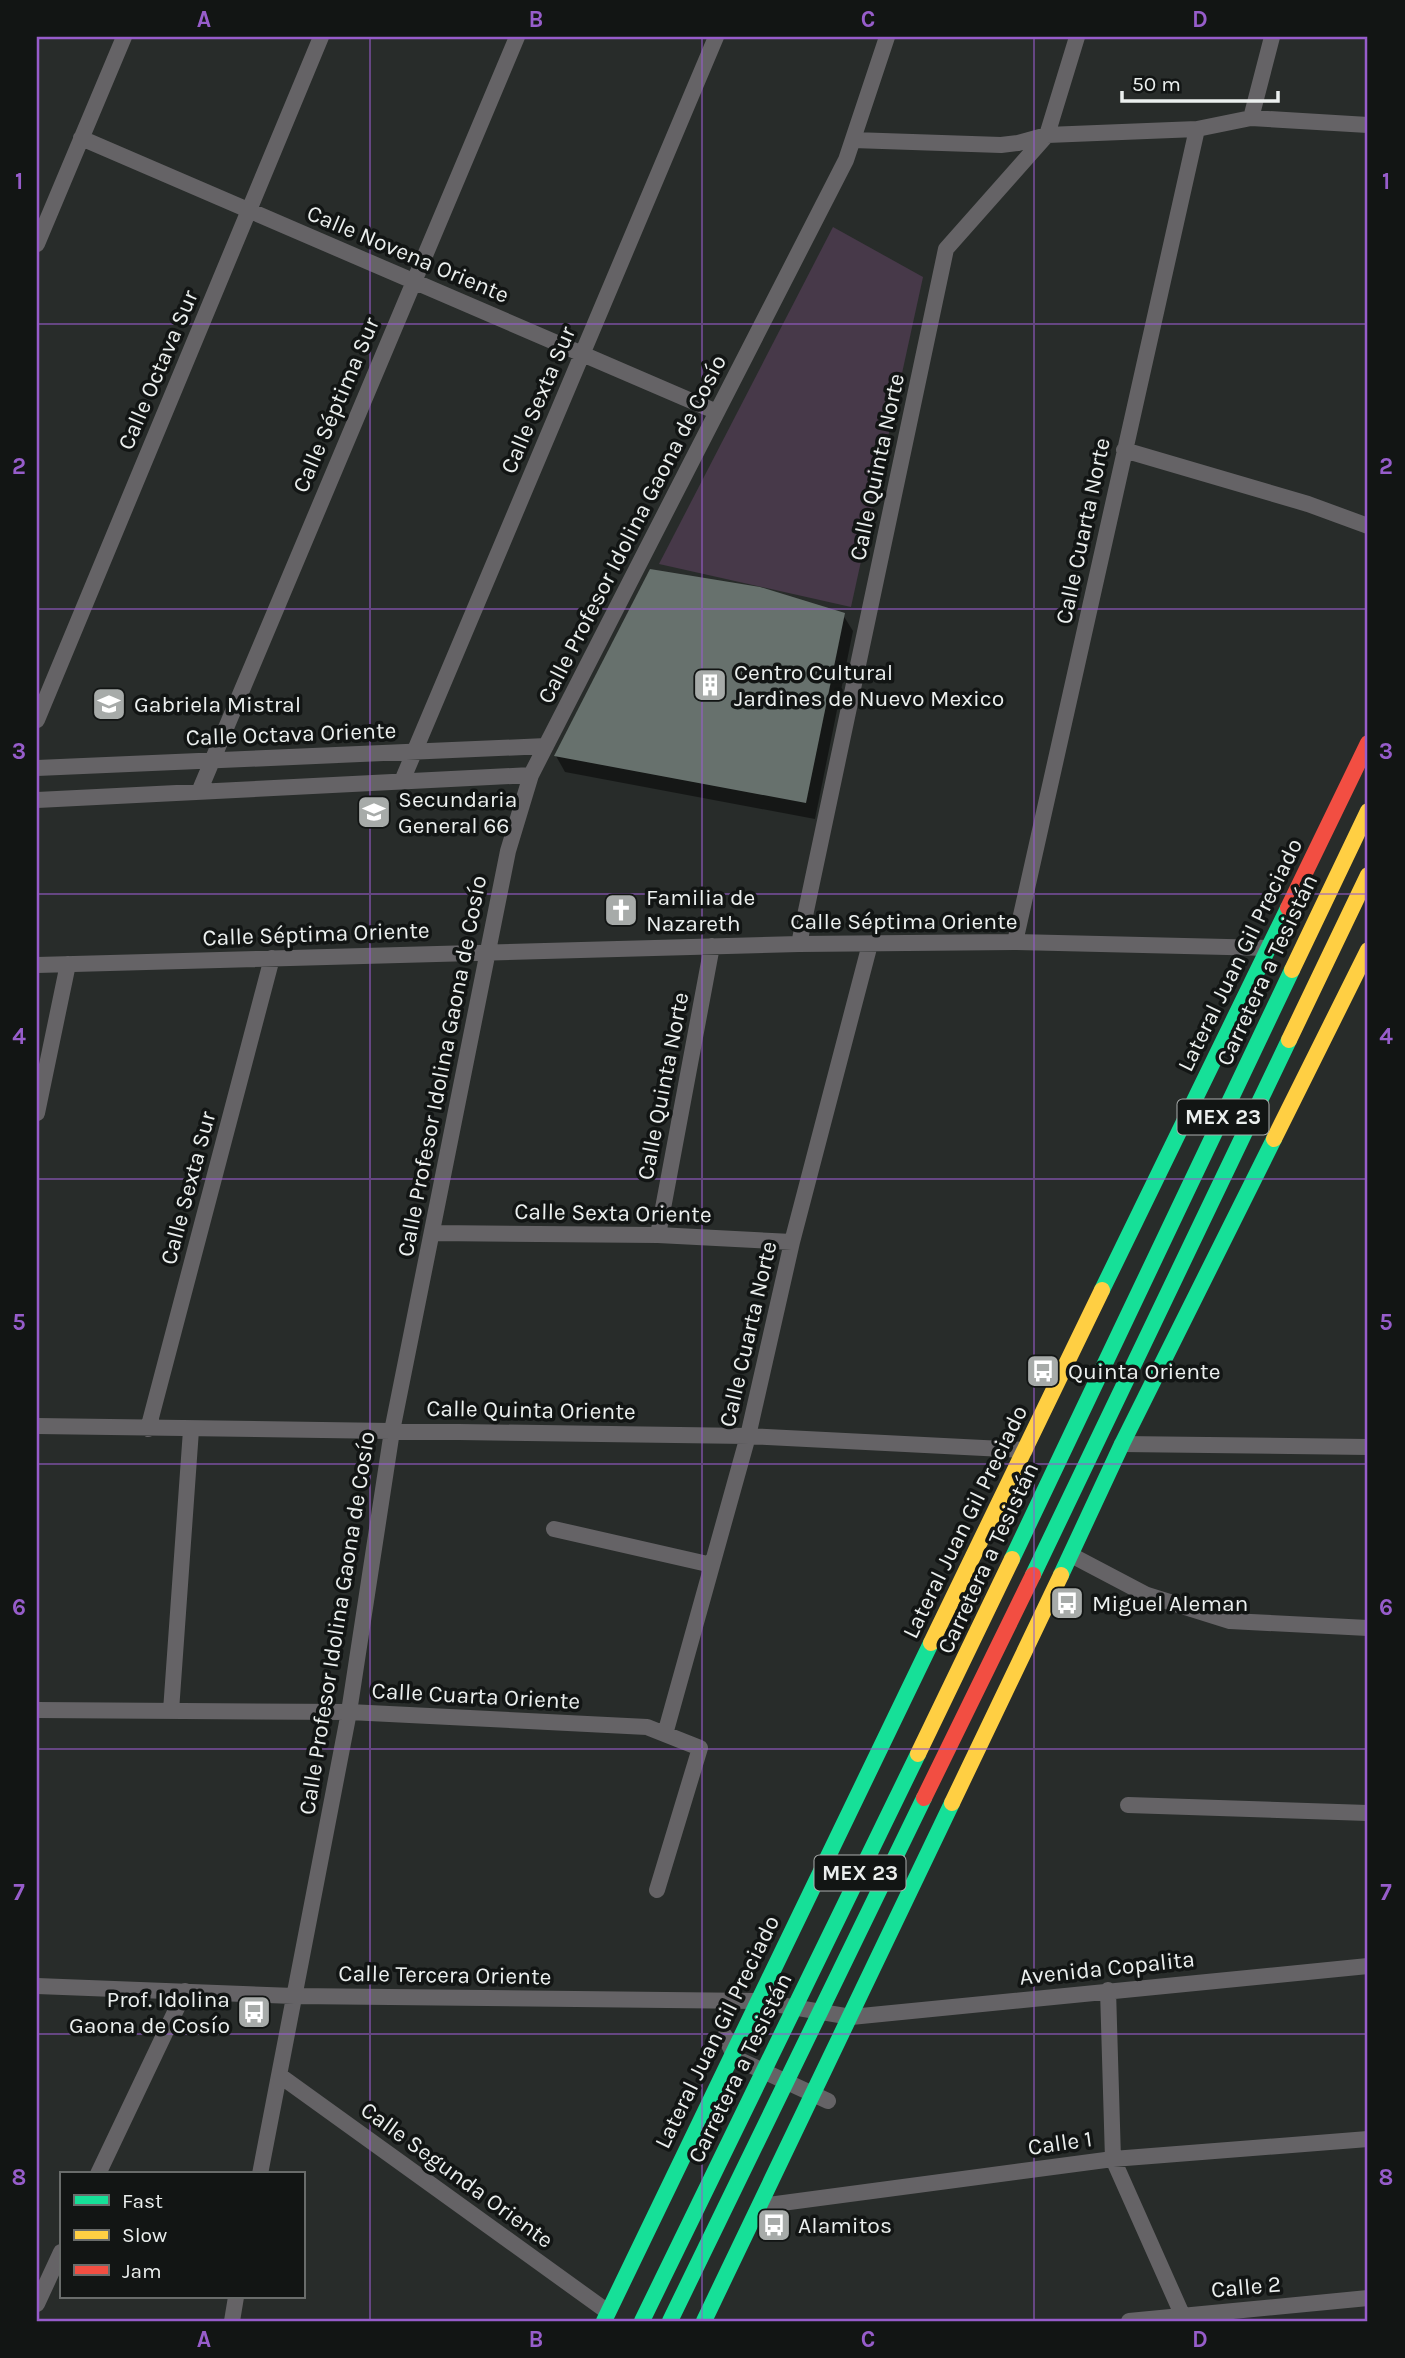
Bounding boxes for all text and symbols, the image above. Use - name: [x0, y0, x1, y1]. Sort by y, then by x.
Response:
- text: A: [197, 6, 211, 33]
- text: B: [529, 6, 543, 33]
- text: C: [861, 6, 875, 33]
- text: D: [1192, 6, 1208, 33]
- scale bar: [1122, 60, 1277, 104]
- text: 50 m: [1132, 72, 1181, 96]
- text: 1: [15, 168, 23, 195]
- text: 1: [1382, 168, 1390, 195]
- street label: Calle Novena Oriente: [303, 199, 513, 309]
- street label: Calle Octava Sur: [112, 286, 204, 454]
- street label: Calle Séptima Sur: [287, 313, 385, 497]
- street label: Calle Sexta Sur: [495, 322, 581, 478]
- street label: Calle Profesor Idolina Gaona de Cosío: [532, 350, 732, 708]
- street label: Calle Quinta Norte: [844, 371, 910, 563]
- street label: Calle Cuarta Norte: [1050, 435, 1116, 627]
- text: 2: [12, 453, 26, 480]
- text: 2: [1379, 453, 1393, 480]
- place label: Centro Cultural Jardines de Nuevo Mexico: [734, 659, 1004, 712]
- building icon: Centro Cultural Jardines de Nuevo Mexico: [691, 666, 729, 704]
- school or university icon: Gabriela Mistral: [90, 685, 128, 723]
- place label: Gabriela Mistral: [134, 691, 301, 718]
- street label: Calle Octava Oriente: [185, 717, 397, 751]
- text: 3: [12, 738, 26, 765]
- text: 3: [1379, 738, 1393, 765]
- place label: Secundaria General 66: [398, 786, 518, 839]
- school or university icon: Secundaria General 66: [355, 793, 393, 831]
- street label: Lateral Juan Gil Preciado: [1172, 834, 1308, 1076]
- street label: Carretera a Tesistán: [1211, 870, 1323, 1070]
- street label: Calle Profesor Idolina Gaona de Cosío: [392, 873, 492, 1259]
- place label: Familia de Nazareth: [646, 884, 755, 937]
- church icon: Familia de Nazareth: [602, 891, 640, 929]
- street label: Calle Séptima Oriente: [790, 908, 1018, 935]
- street label: Calle Séptima Oriente: [202, 917, 430, 951]
- street label: Calle Quinta Norte: [632, 990, 694, 1182]
- text: 4: [12, 1023, 26, 1050]
- text: 4: [1379, 1023, 1393, 1050]
- road number: MEX 23: [1178, 1100, 1268, 1134]
- street label: Calle Sexta Sur: [155, 1108, 222, 1267]
- street label: Calle Sexta Oriente: [514, 1198, 712, 1228]
- street label: Calle Cuarta Norte: [714, 1239, 782, 1429]
- text: 5: [12, 1309, 26, 1336]
- text: 5: [1379, 1309, 1393, 1336]
- bus stop icon: Quinta Oriente: [1024, 1352, 1062, 1390]
- place label: Quinta Oriente: [1068, 1358, 1221, 1385]
- street label: Calle Quinta Oriente: [426, 1395, 636, 1425]
- street label: Lateral Juan Gil Preciado: [897, 1401, 1033, 1643]
- street label: Calle Profesor Idolina Gaona de Cosío: [293, 1429, 381, 1817]
- street label: Carretera a Tesistán: [932, 1458, 1044, 1658]
- bus stop icon: Miguel Aleman: [1048, 1584, 1086, 1622]
- place label: Miguel Aleman: [1092, 1590, 1248, 1617]
- text: 6: [12, 1594, 26, 1621]
- text: 6: [1379, 1594, 1393, 1621]
- street label: Calle Cuarta Oriente: [371, 1677, 581, 1715]
- road number: MEX 23: [814, 1856, 906, 1890]
- text: 7: [13, 1879, 25, 1906]
- text: 7: [1380, 1879, 1392, 1906]
- street label: Lateral Juan Gil Preciado: [649, 1911, 785, 2153]
- street label: Avenida Copalita: [1018, 1945, 1196, 1991]
- street label: Calle Tercera Oriente: [338, 1960, 552, 1990]
- street label: Carretera a Tesistán: [682, 1969, 798, 2167]
- place label: Prof. Idolina Gaona de Cosío: [69, 1986, 230, 2039]
- bus stop icon: Prof. Idolina Gaona de Cosío: [235, 1993, 273, 2031]
- street label: Calle Segunda Oriente: [355, 2096, 559, 2254]
- street label: Calle 1: [1026, 2125, 1094, 2161]
- text: 8: [12, 2164, 26, 2191]
- text: 8: [1379, 2164, 1393, 2191]
- legend: [60, 2172, 304, 2298]
- text: Fast: [122, 2189, 163, 2213]
- bus stop icon: Alamitos: [755, 2206, 793, 2244]
- place label: Alamitos: [798, 2212, 892, 2239]
- text: Slow: [122, 2223, 167, 2247]
- text: Jam: [122, 2259, 162, 2283]
- street label: Calle 2: [1210, 2270, 1282, 2304]
- text: A: [197, 2326, 211, 2353]
- text: B: [529, 2326, 543, 2353]
- text: C: [861, 2326, 875, 2353]
- text: D: [1192, 2326, 1208, 2353]

